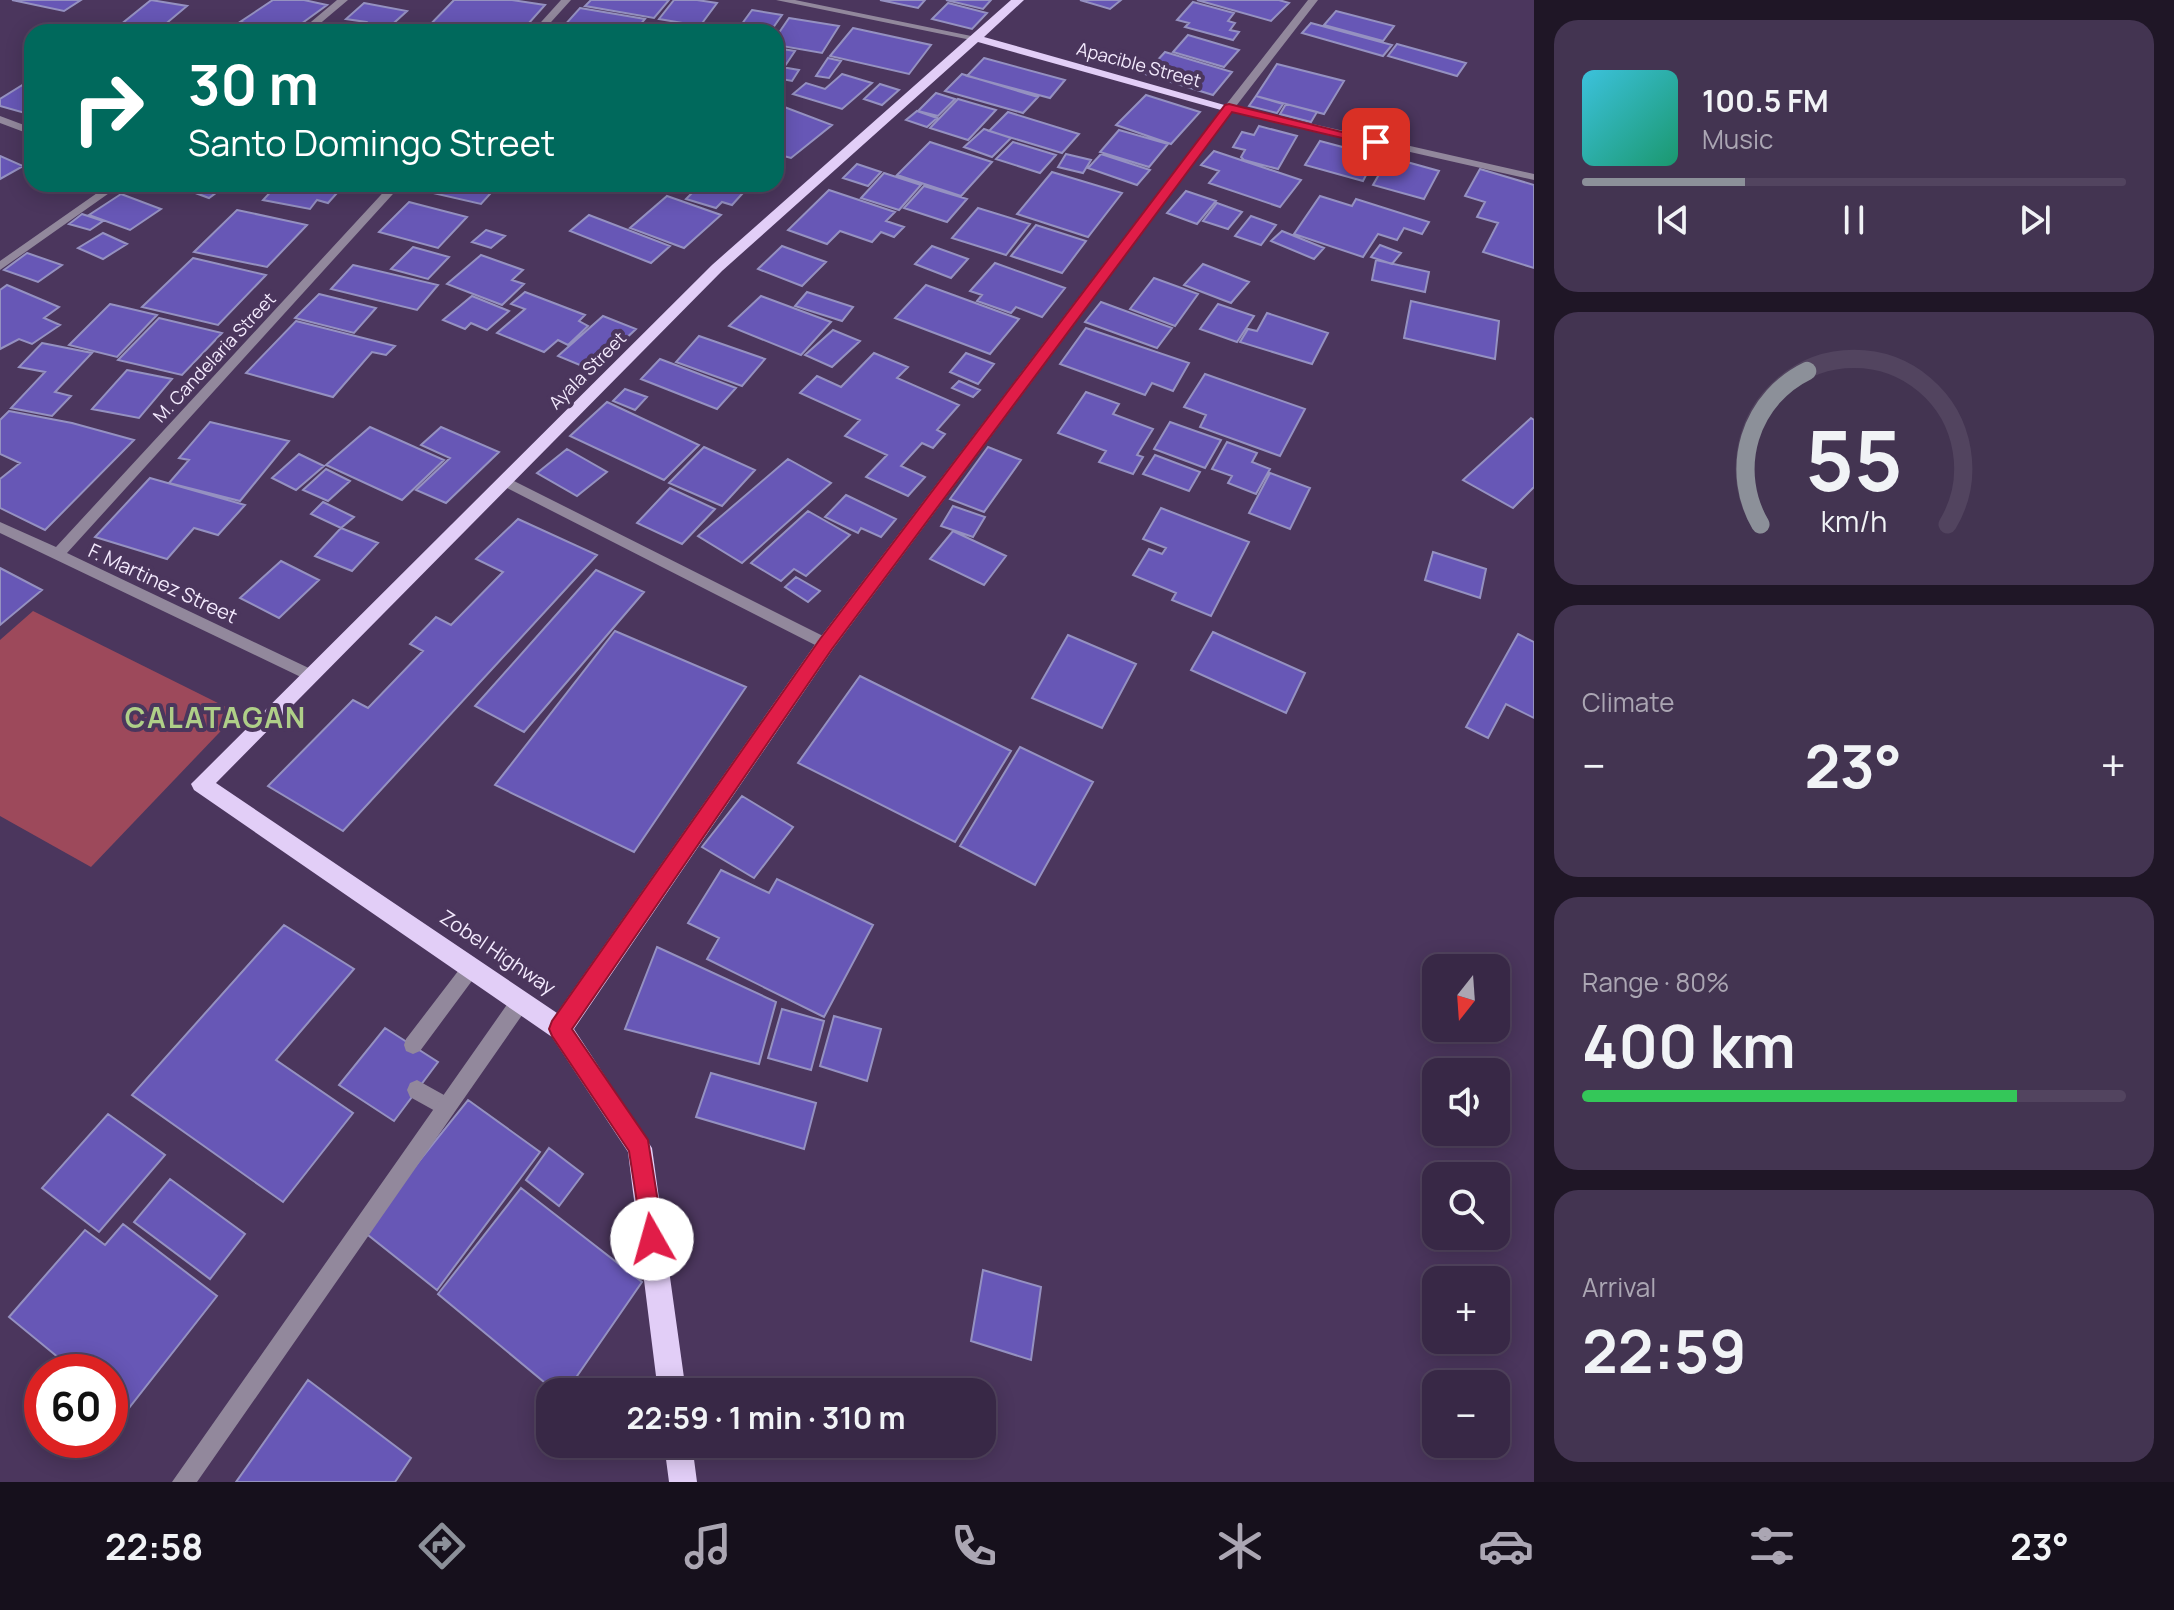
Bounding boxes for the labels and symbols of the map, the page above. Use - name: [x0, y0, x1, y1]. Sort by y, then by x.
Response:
- street label: Apacible Street: [1074, 36, 1204, 92]
- pin: [1342, 108, 1410, 176]
- street label: M. Candelaria Street: [147, 287, 281, 427]
- street label: Ayala Street: [543, 326, 631, 414]
- street label: F. Martinez Street: [84, 537, 242, 629]
- district label: CALATAGAN: [125, 698, 307, 736]
- street label: Zobel Highway: [435, 903, 562, 1001]
- north arrow: [1422, 954, 1510, 1042]
- position arrow: [610, 1197, 694, 1281]
- speed limit sign: 60: [24, 1354, 128, 1458]

